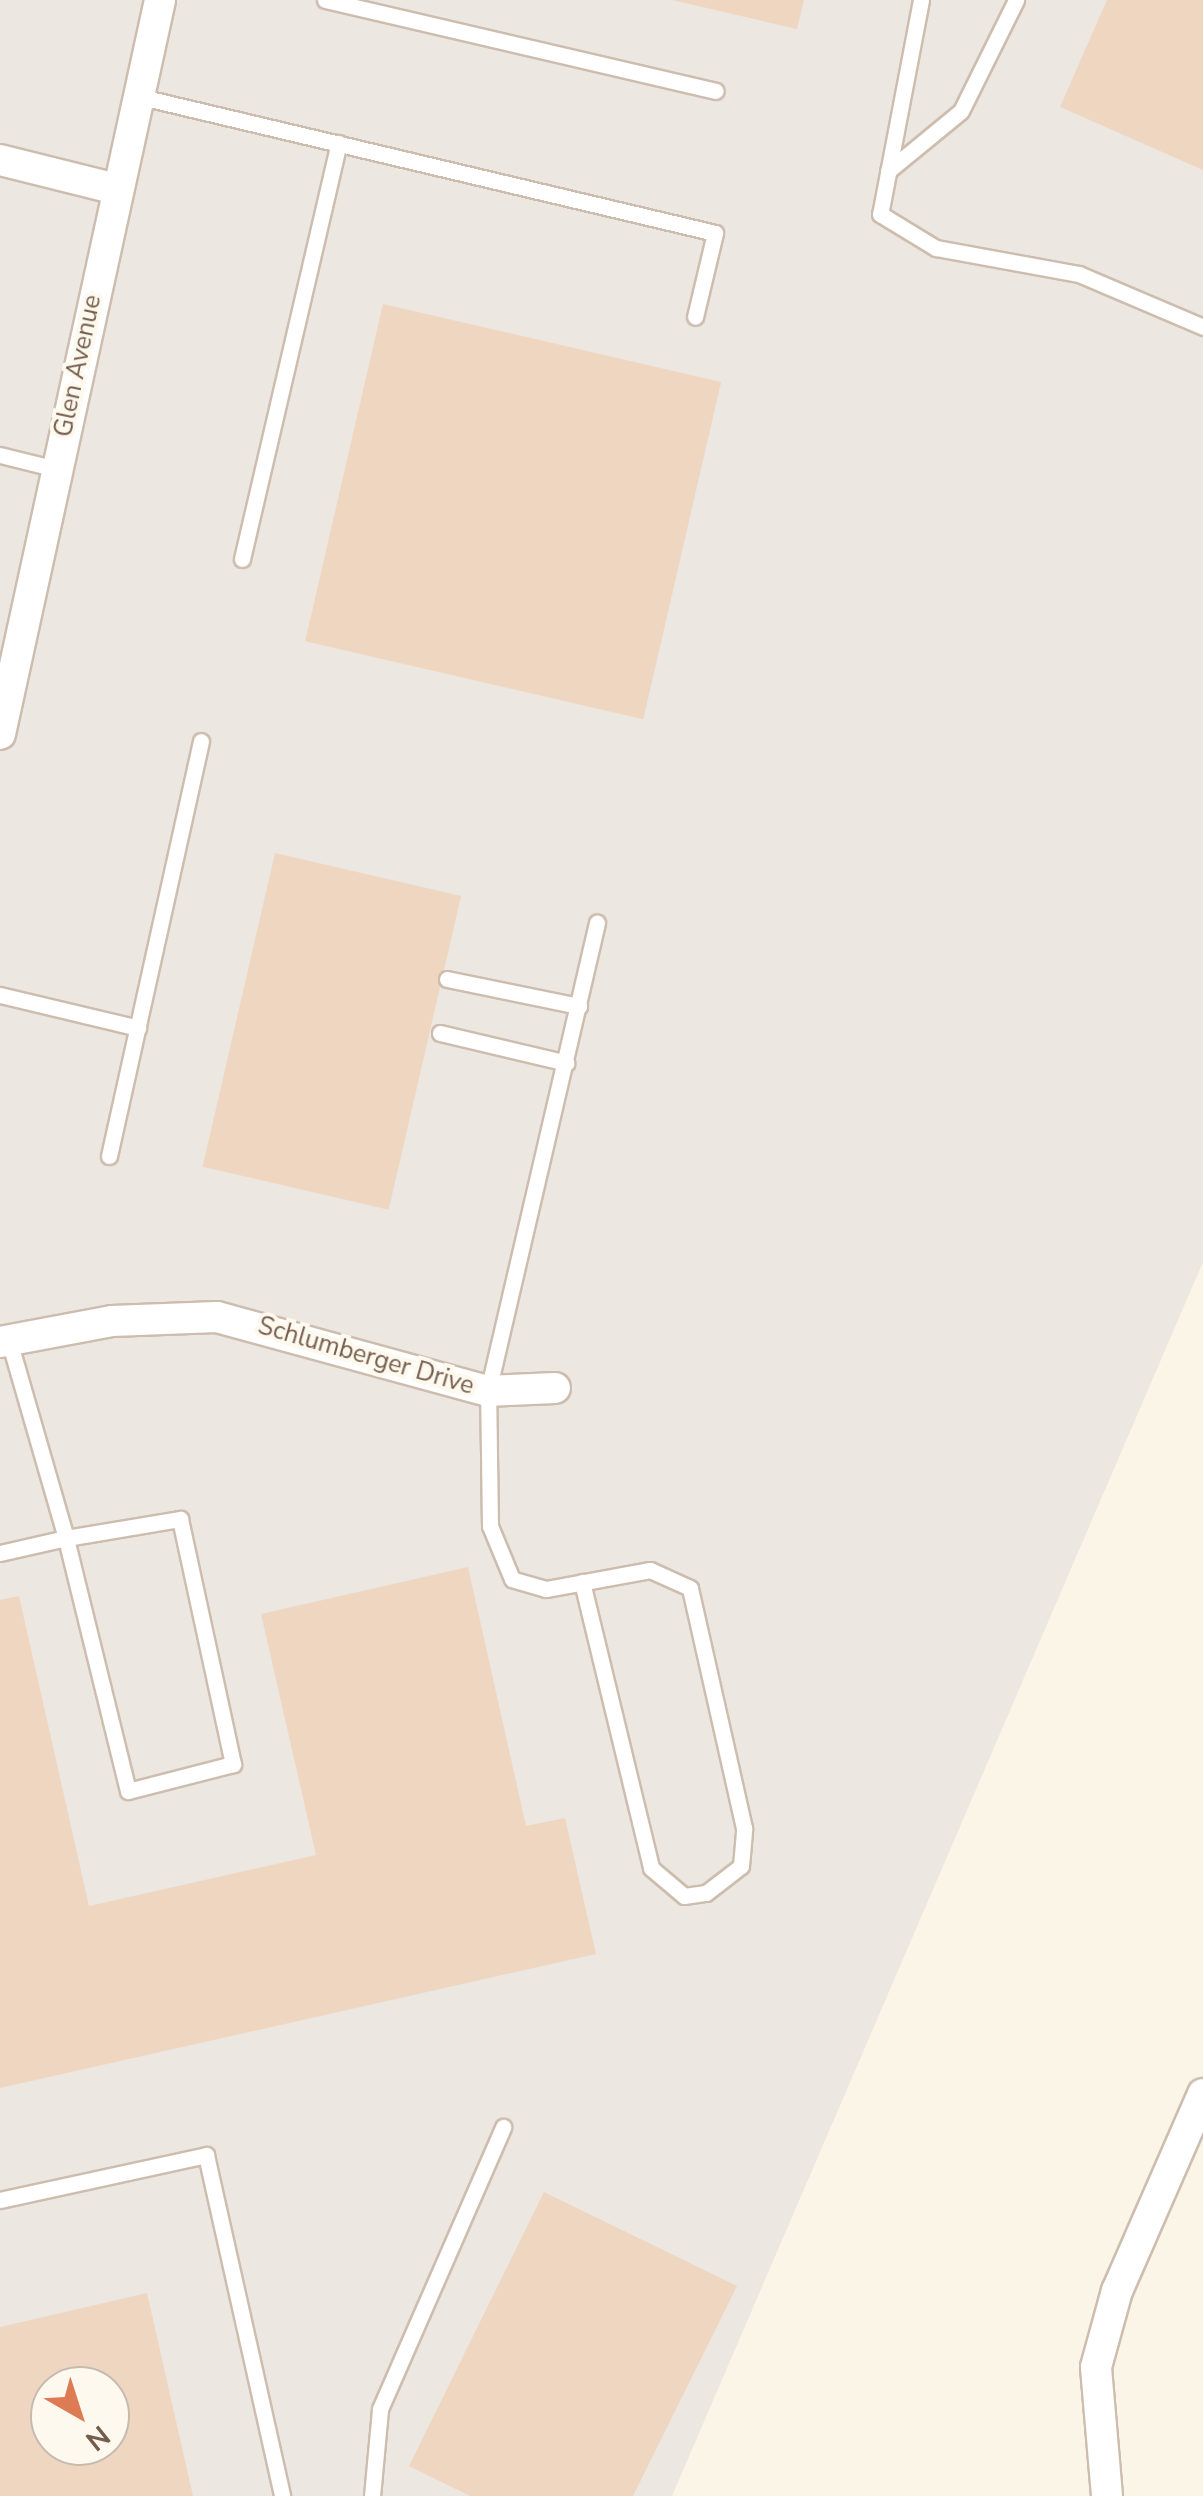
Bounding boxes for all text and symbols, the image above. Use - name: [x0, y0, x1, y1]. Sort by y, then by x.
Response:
- street label: Glen Avenue: [48, 292, 108, 440]
- street label: Schlumberger Drive: [255, 1311, 477, 1401]
- north arrow: [30, 2366, 130, 2466]
- text: N: [78, 2416, 118, 2459]

